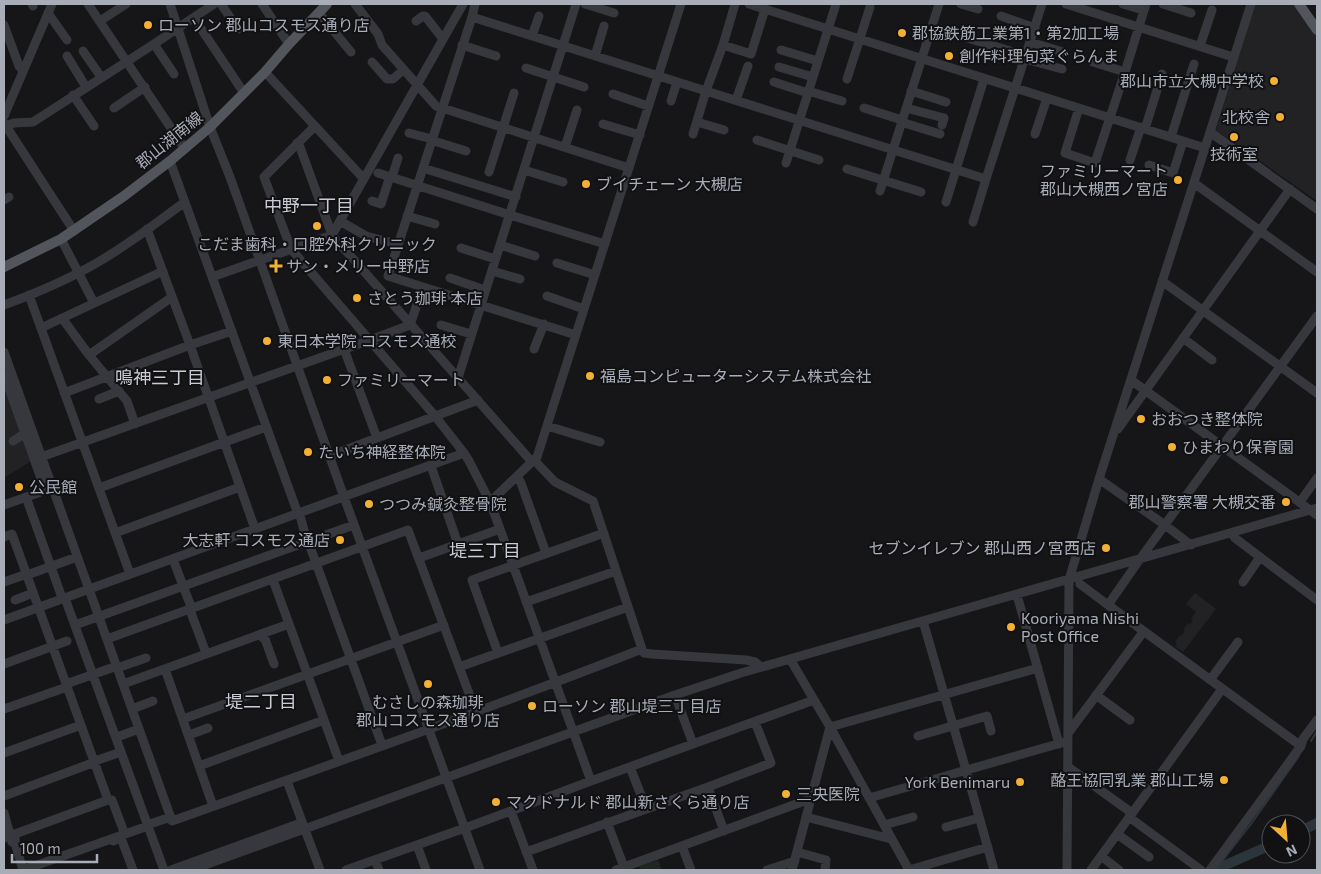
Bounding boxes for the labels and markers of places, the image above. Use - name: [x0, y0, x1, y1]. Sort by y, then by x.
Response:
- place label: ローソン 郡山コスモス通り店: [158, 15, 370, 34]
- marker: ローソン 郡山コスモス通り店: [142, 19, 154, 31]
- place label: 郡協鉄筋工業第1・第2加工場: [912, 23, 1119, 42]
- marker: 郡協鉄筋工業第1・第2加工場: [896, 27, 908, 39]
- place label: 創作料理旬菜ぐらんま: [959, 46, 1119, 65]
- marker: 創作料理旬菜ぐらんま: [943, 50, 955, 62]
- place label: 郡山市立大槻中学校: [1120, 71, 1264, 90]
- marker: 郡山市立大槻中学校: [1268, 75, 1280, 87]
- place label: 北校舎: [1222, 107, 1270, 126]
- marker: 北校舎: [1274, 111, 1286, 123]
- marker: 技術室: [1228, 131, 1240, 143]
- place label: 技術室: [1210, 144, 1258, 163]
- place label: ファミリーマート 郡山大槻西ノ宮店: [1040, 161, 1168, 198]
- place label: ブイチェーン 大槻店: [596, 174, 743, 193]
- marker: ファミリーマート 郡山大槻西ノ宮店: [1172, 174, 1184, 186]
- marker: ブイチェーン 大槻店: [580, 178, 592, 190]
- marker: こだま歯科・口腔外科クリニック: [311, 220, 323, 232]
- place label: こだま歯科・口腔外科クリニック: [197, 234, 437, 253]
- place label: サン・メリー中野店: [286, 256, 430, 275]
- marker: サン・メリー中野店: [270, 260, 282, 272]
- place label: さとう珈琲 本店: [367, 288, 483, 307]
- marker: さとう珈琲 本店: [351, 292, 363, 304]
- place label: 東日本学院 コスモス通校: [277, 331, 457, 350]
- marker: 東日本学院 コスモス通校: [261, 335, 273, 347]
- place label: 福島コンピューターシステム株式会社: [600, 366, 871, 385]
- place label: ファミリーマート: [337, 370, 465, 389]
- marker: 福島コンピューターシステム株式会社: [584, 370, 596, 382]
- marker: ファミリーマート: [321, 374, 333, 386]
- place label: おおつき整体院: [1151, 409, 1263, 428]
- marker: おおつき整体院: [1135, 413, 1147, 425]
- place label: ひまわり保育園: [1182, 437, 1294, 456]
- marker: ひまわり保育園: [1166, 441, 1178, 453]
- place label: たいち神経整体院: [318, 442, 446, 461]
- marker: たいち神経整体院: [302, 446, 314, 458]
- place label: 公民館: [29, 477, 77, 496]
- marker: 公民館: [13, 481, 25, 493]
- place label: 郡山警察署 大槻交番: [1128, 492, 1276, 511]
- place label: つつみ鍼灸整骨院: [379, 494, 507, 513]
- marker: 郡山警察署 大槻交番: [1280, 496, 1292, 508]
- marker: つつみ鍼灸整骨院: [363, 498, 375, 510]
- place label: 大志軒 コスモス通店: [182, 530, 330, 549]
- marker: 大志軒 コスモス通店: [334, 534, 346, 546]
- place label: セブンイレブン 郡山西ノ宮西店: [868, 538, 1096, 557]
- marker: セブンイレブン 郡山西ノ宮西店: [1100, 542, 1112, 554]
- place label: Kooriyama Nishi Post Office: [1021, 608, 1139, 645]
- marker: Kooriyama Nishi Post Office: [1005, 621, 1017, 633]
- marker: むさしの森珈琲 郡山コスモス通り店: [422, 678, 434, 690]
- place label: むさしの森珈琲 郡山コスモス通り店: [356, 692, 500, 729]
- place label: ローソン 郡山堤三丁目店: [542, 696, 722, 715]
- marker: ローソン 郡山堤三丁目店: [526, 700, 538, 712]
- place label: 酪王協同乳業 郡山工場: [1050, 770, 1214, 789]
- place label: York Benimaru: [905, 772, 1010, 791]
- marker: 酪王協同乳業 郡山工場: [1218, 774, 1230, 786]
- marker: York Benimaru: [1014, 776, 1026, 788]
- place label: 三央医院: [796, 784, 860, 803]
- marker: 三央医院: [780, 788, 792, 800]
- place label: マクドナルド 郡山新さくら通り店: [506, 792, 750, 811]
- marker: マクドナルド 郡山新さくら通り店: [490, 796, 502, 808]

